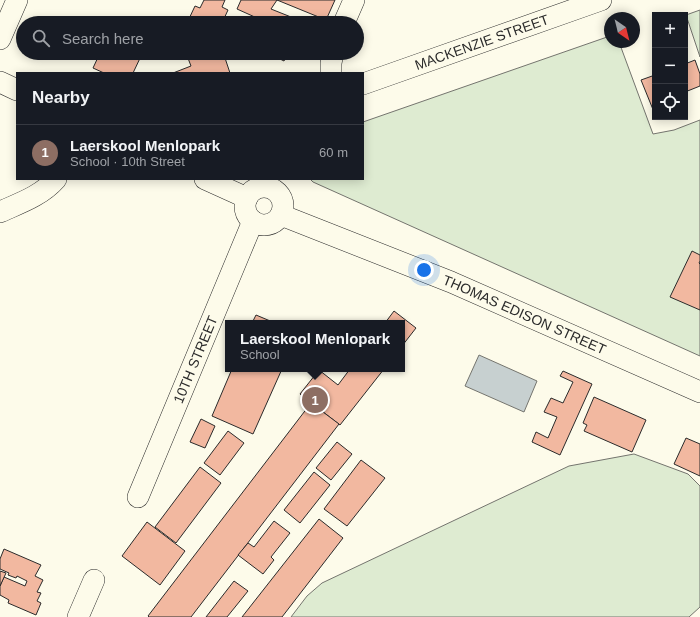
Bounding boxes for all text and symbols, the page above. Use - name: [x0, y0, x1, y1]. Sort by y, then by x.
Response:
- street label: MACKENZIE STREET: [413, 11, 551, 73]
- north arrow: [604, 12, 640, 48]
- map controls: [652, 12, 688, 120]
- button: +: [652, 12, 688, 48]
- search box: [16, 16, 364, 60]
- icon: search: [30, 27, 52, 49]
- text: Search here: [62, 30, 144, 47]
- button: −: [652, 48, 688, 84]
- button: locate: [652, 84, 688, 120]
- text: Nearby: [32, 88, 90, 107]
- text: Laerskool Menlopark: [70, 137, 220, 154]
- text: 1: [41, 145, 49, 160]
- text: 60 m: [319, 145, 348, 160]
- text: School · 10th Street: [70, 154, 185, 169]
- your location: [414, 260, 434, 280]
- street label: THOMAS EDISON STREET: [441, 272, 609, 358]
- street label: 10TH STREET: [170, 313, 221, 406]
- popup: [225, 320, 405, 372]
- text: Laerskool Menlopark: [240, 330, 390, 347]
- text: School: [240, 347, 280, 362]
- pin: 1: [302, 385, 328, 415]

